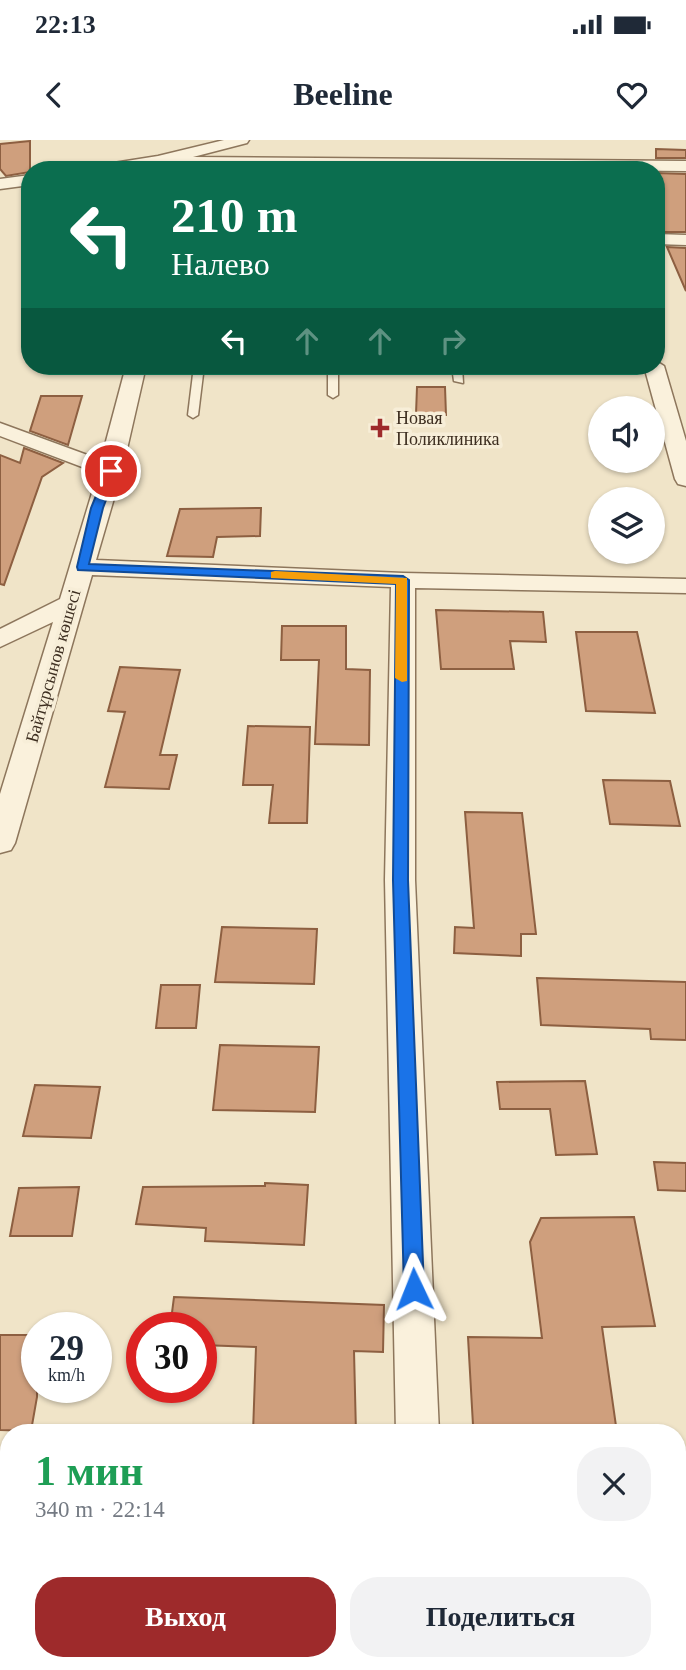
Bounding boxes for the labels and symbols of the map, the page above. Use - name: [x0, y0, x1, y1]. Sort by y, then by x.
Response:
- place label: Новая Поликлиника: [396, 408, 499, 449]
- marker: Новая Поликлиника: [370, 418, 390, 438]
- pin: [81, 441, 141, 501]
- street label: Байтұрсынов көшесі: [22, 587, 84, 745]
- position arrow: [377, 1252, 451, 1326]
- speed limit sign: 30: [126, 1312, 217, 1403]

